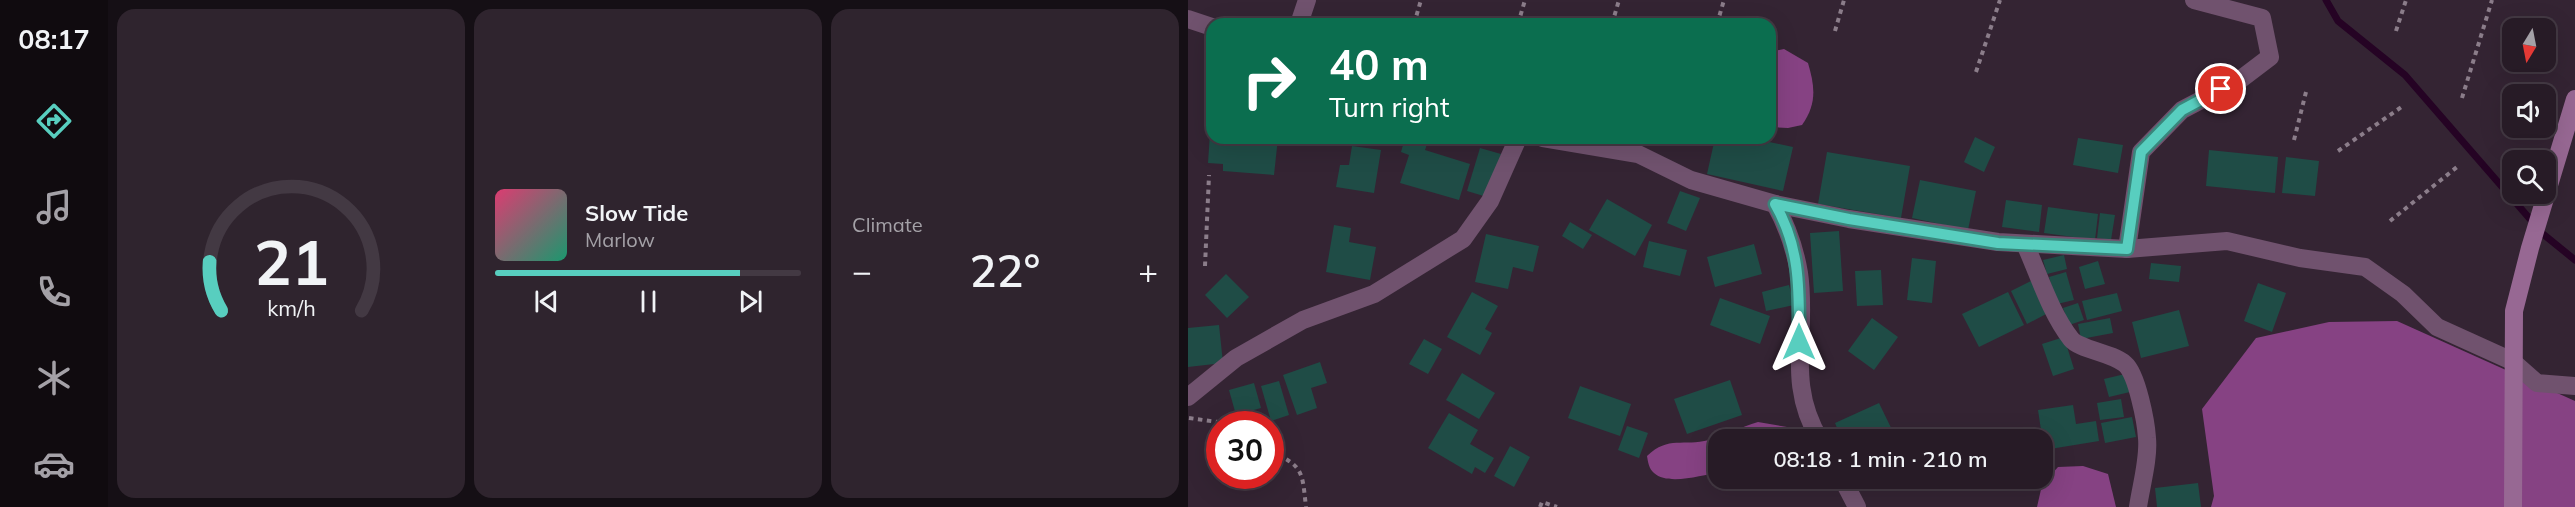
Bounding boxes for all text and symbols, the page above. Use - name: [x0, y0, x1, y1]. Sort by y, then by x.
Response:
- north arrow: [2502, 18, 2556, 72]
- map controls: [2502, 18, 2556, 204]
- text: 08:17: [18, 22, 90, 56]
- text: 40 m: [1329, 38, 1429, 91]
- icon: right: [1230, 42, 1308, 120]
- pin: [2195, 63, 2246, 114]
- icon: arrive: [2204, 72, 2237, 105]
- button: sound: [2502, 84, 2556, 138]
- text: Turn right: [1329, 90, 1449, 124]
- icon: directions: [33, 100, 75, 142]
- button: search: [2502, 150, 2556, 204]
- icon: music: [33, 186, 75, 228]
- text: Slow Tide: [585, 199, 688, 227]
- text: Climate: [852, 212, 923, 237]
- text: 21: [254, 222, 328, 301]
- text: Marlow: [585, 227, 655, 252]
- text: 22°: [970, 242, 1040, 298]
- text: −: [852, 250, 872, 291]
- text: +: [1138, 250, 1158, 291]
- icon: phone: [33, 271, 75, 313]
- icon: previous: [530, 285, 563, 318]
- icon: pause: [632, 285, 665, 318]
- icon: next: [734, 285, 767, 318]
- text: km/h: [267, 294, 315, 321]
- position arrow: [1767, 310, 1831, 374]
- icon: climate: [33, 357, 75, 399]
- speed limit sign: 30: [1206, 411, 1284, 489]
- icon: car: [33, 443, 75, 485]
- text: 08:18 · 1 min · 210 m: [1773, 445, 1988, 473]

